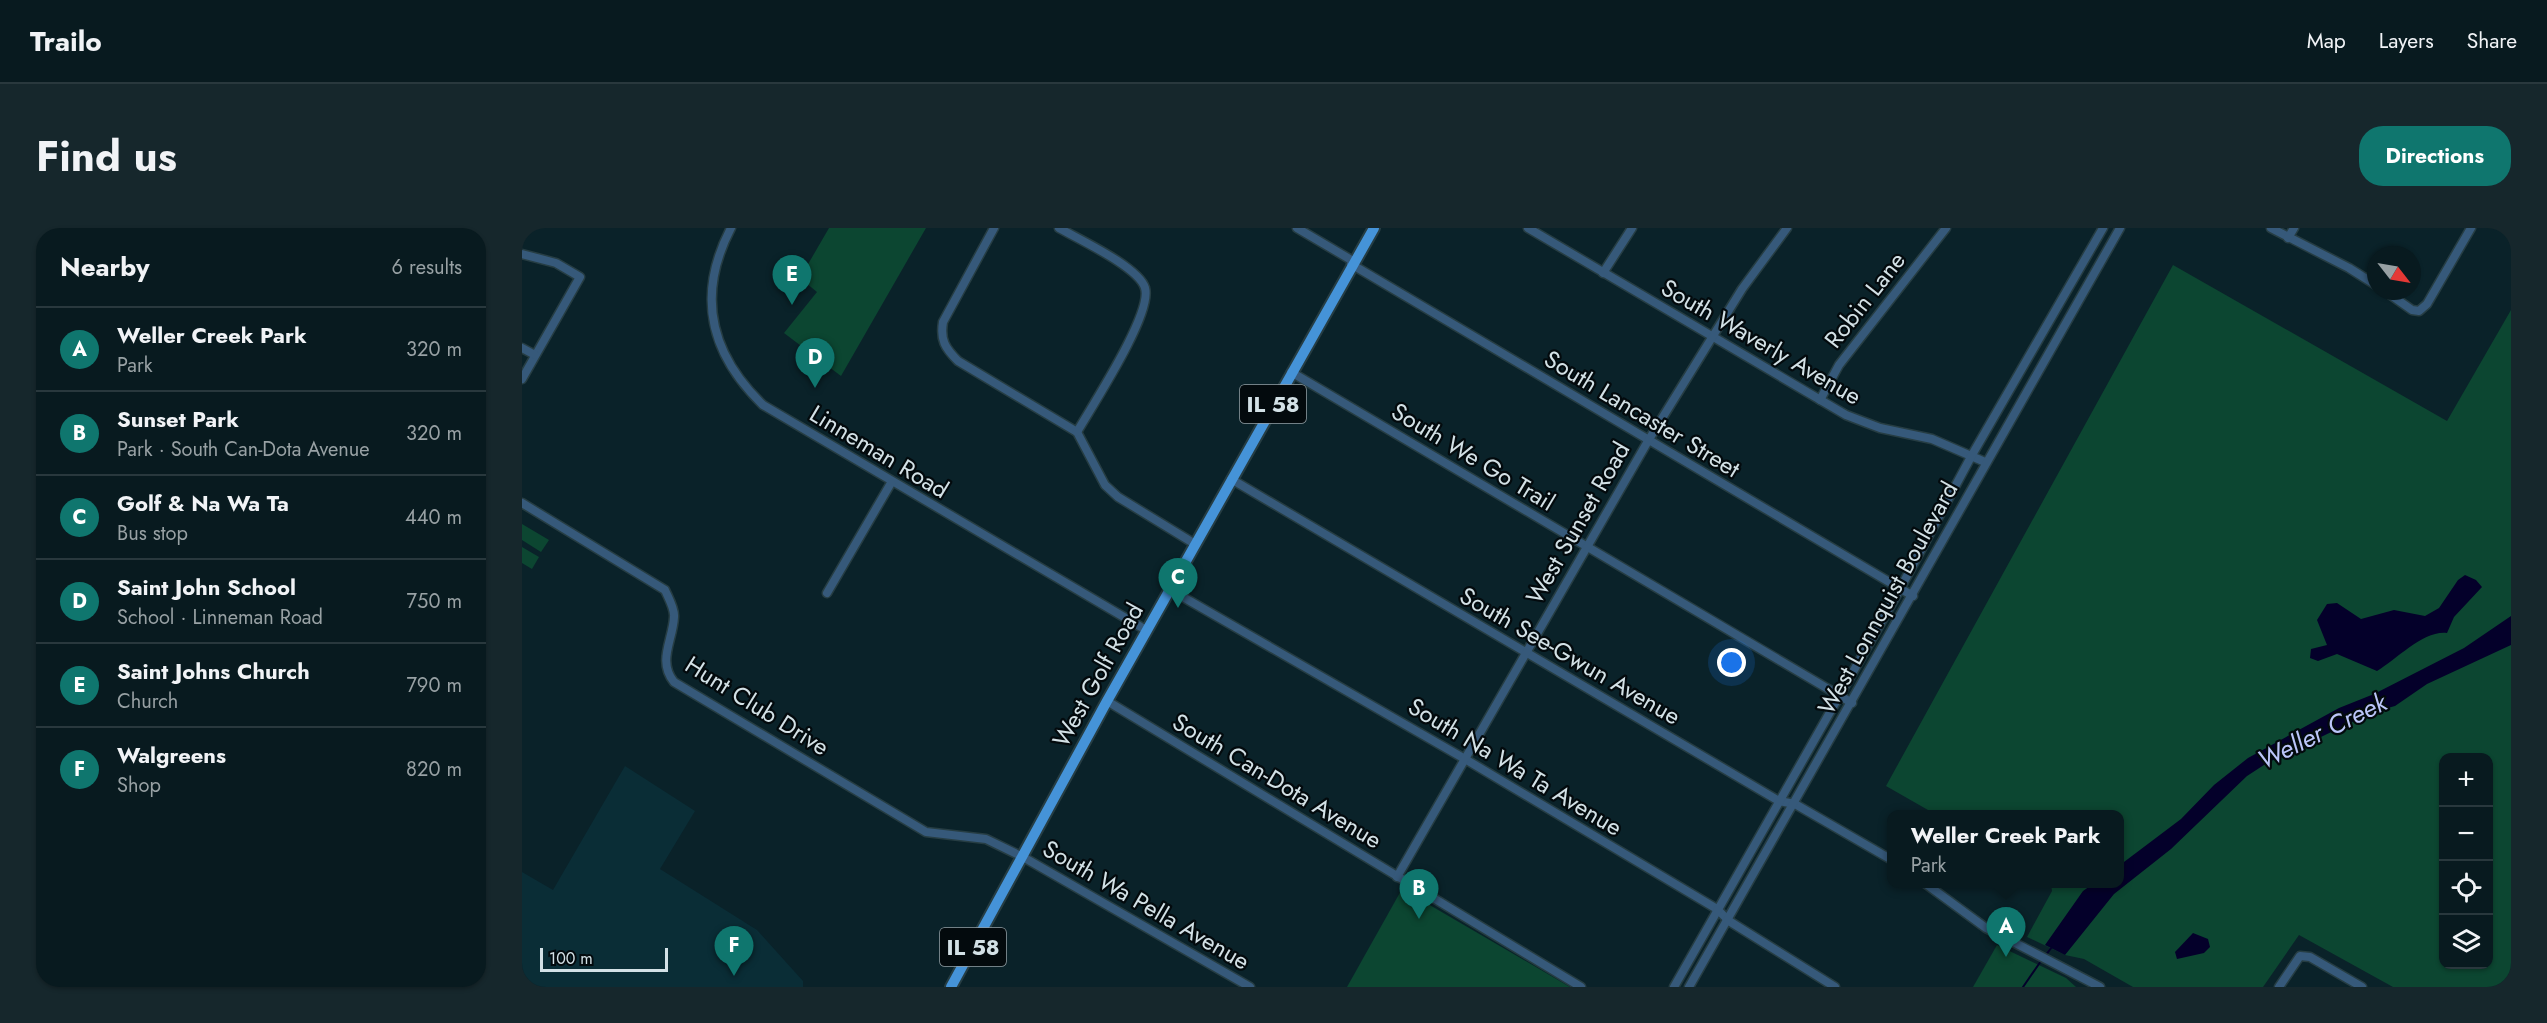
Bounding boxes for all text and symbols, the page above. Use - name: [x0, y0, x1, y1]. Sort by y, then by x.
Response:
- text: Trailo: [30, 21, 102, 62]
- text: Map: [2307, 26, 2346, 56]
- text: Layers: [2379, 26, 2434, 56]
- text: Share: [2467, 26, 2517, 56]
- text: Find us: [36, 126, 177, 187]
- button: Directions: [2359, 126, 2511, 186]
- street label: Robin Lane: [1816, 244, 1913, 355]
- north arrow: [2367, 246, 2421, 300]
- text: Nearby: [60, 248, 149, 286]
- text: 6 results: [392, 253, 462, 282]
- pin: E: [772, 256, 812, 305]
- street label: South Waverly Avenue: [1655, 270, 1868, 413]
- text: Weller Creek Park: [117, 319, 307, 351]
- text: A: [72, 335, 87, 364]
- text: 320 m: [406, 335, 462, 364]
- pin: D: [796, 338, 834, 388]
- street label: South Lancaster Street: [1538, 341, 1747, 486]
- text: Park: [117, 351, 153, 380]
- road number: IL 58: [1240, 385, 1306, 423]
- street label: South We Go Trail: [1385, 394, 1562, 519]
- street label: Linneman Road: [803, 396, 955, 507]
- text: Sunset Park: [117, 403, 239, 435]
- text: B: [73, 419, 86, 448]
- text: 320 m: [406, 419, 462, 448]
- text: Park · South Can-Dota Avenue: [117, 435, 370, 464]
- street label: West Sunset Road: [1517, 435, 1638, 610]
- street label: West Lonnquist Boulevard: [1809, 475, 1966, 721]
- text: Golf & Na Wa Ta: [117, 487, 289, 519]
- text: C: [72, 503, 87, 532]
- text: 440 m: [405, 503, 462, 532]
- text: Bus stop: [117, 519, 188, 548]
- pin: C: [1158, 558, 1198, 608]
- text: Saint John School: [117, 571, 296, 603]
- street label: South See-Gwun Avenue: [1453, 578, 1687, 733]
- text: D: [72, 587, 87, 616]
- text: 750 m: [407, 587, 462, 616]
- street label: West Golf Road: [1043, 596, 1152, 753]
- text: School · Linneman Road: [117, 603, 323, 632]
- street label: Hunt Club Drive: [678, 647, 836, 764]
- your location: [1717, 648, 1746, 677]
- text: Saint Johns Church: [117, 655, 310, 687]
- text: E: [73, 671, 86, 700]
- text: 790 m: [406, 671, 462, 700]
- water label: Weller Creek: [2251, 682, 2395, 779]
- text: Church: [117, 687, 178, 716]
- street label: South Na Wa Ta Avenue: [1402, 689, 1629, 844]
- street label: South Can-Dota Avenue: [1166, 704, 1389, 857]
- text: Walgreens: [117, 739, 226, 771]
- map controls: [2439, 753, 2493, 969]
- button: +: [2439, 753, 2493, 807]
- text: F: [74, 755, 85, 784]
- text: 820 m: [406, 755, 462, 784]
- text: Shop: [117, 771, 161, 800]
- button: −: [2439, 807, 2493, 861]
- popup: [1887, 810, 2124, 888]
- text: Weller Creek Park: [1911, 819, 2100, 851]
- street label: South Wa Pella Avenue: [1036, 831, 1256, 978]
- text: Park: [1911, 851, 1946, 880]
- button: locate: [2439, 861, 2493, 915]
- pin: B: [1400, 870, 1438, 919]
- pin: A: [1986, 908, 2026, 957]
- button: layers: [2439, 915, 2493, 969]
- pin: F: [714, 926, 754, 976]
- road number: IL 58: [940, 928, 1006, 966]
- scale bar: [540, 945, 668, 972]
- text: 100 m: [549, 947, 593, 970]

